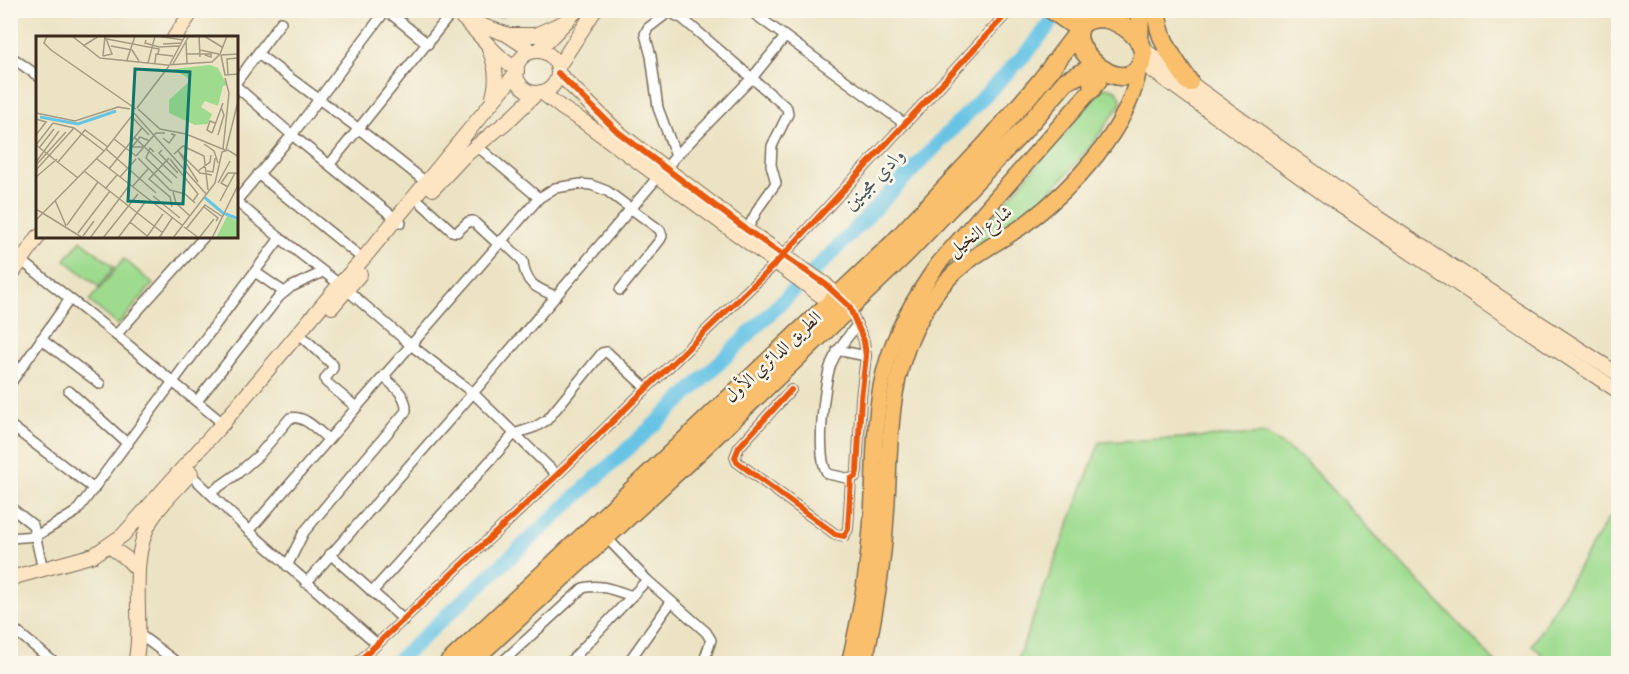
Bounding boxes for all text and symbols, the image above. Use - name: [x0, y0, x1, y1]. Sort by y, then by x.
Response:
- inset map: [36, 36, 238, 238]
- water label: وادي مجينين: [839, 143, 912, 218]
- street label: شارع النخيل: [944, 201, 1018, 264]
- street label: الطريق الدائري الأول: [718, 305, 828, 410]

